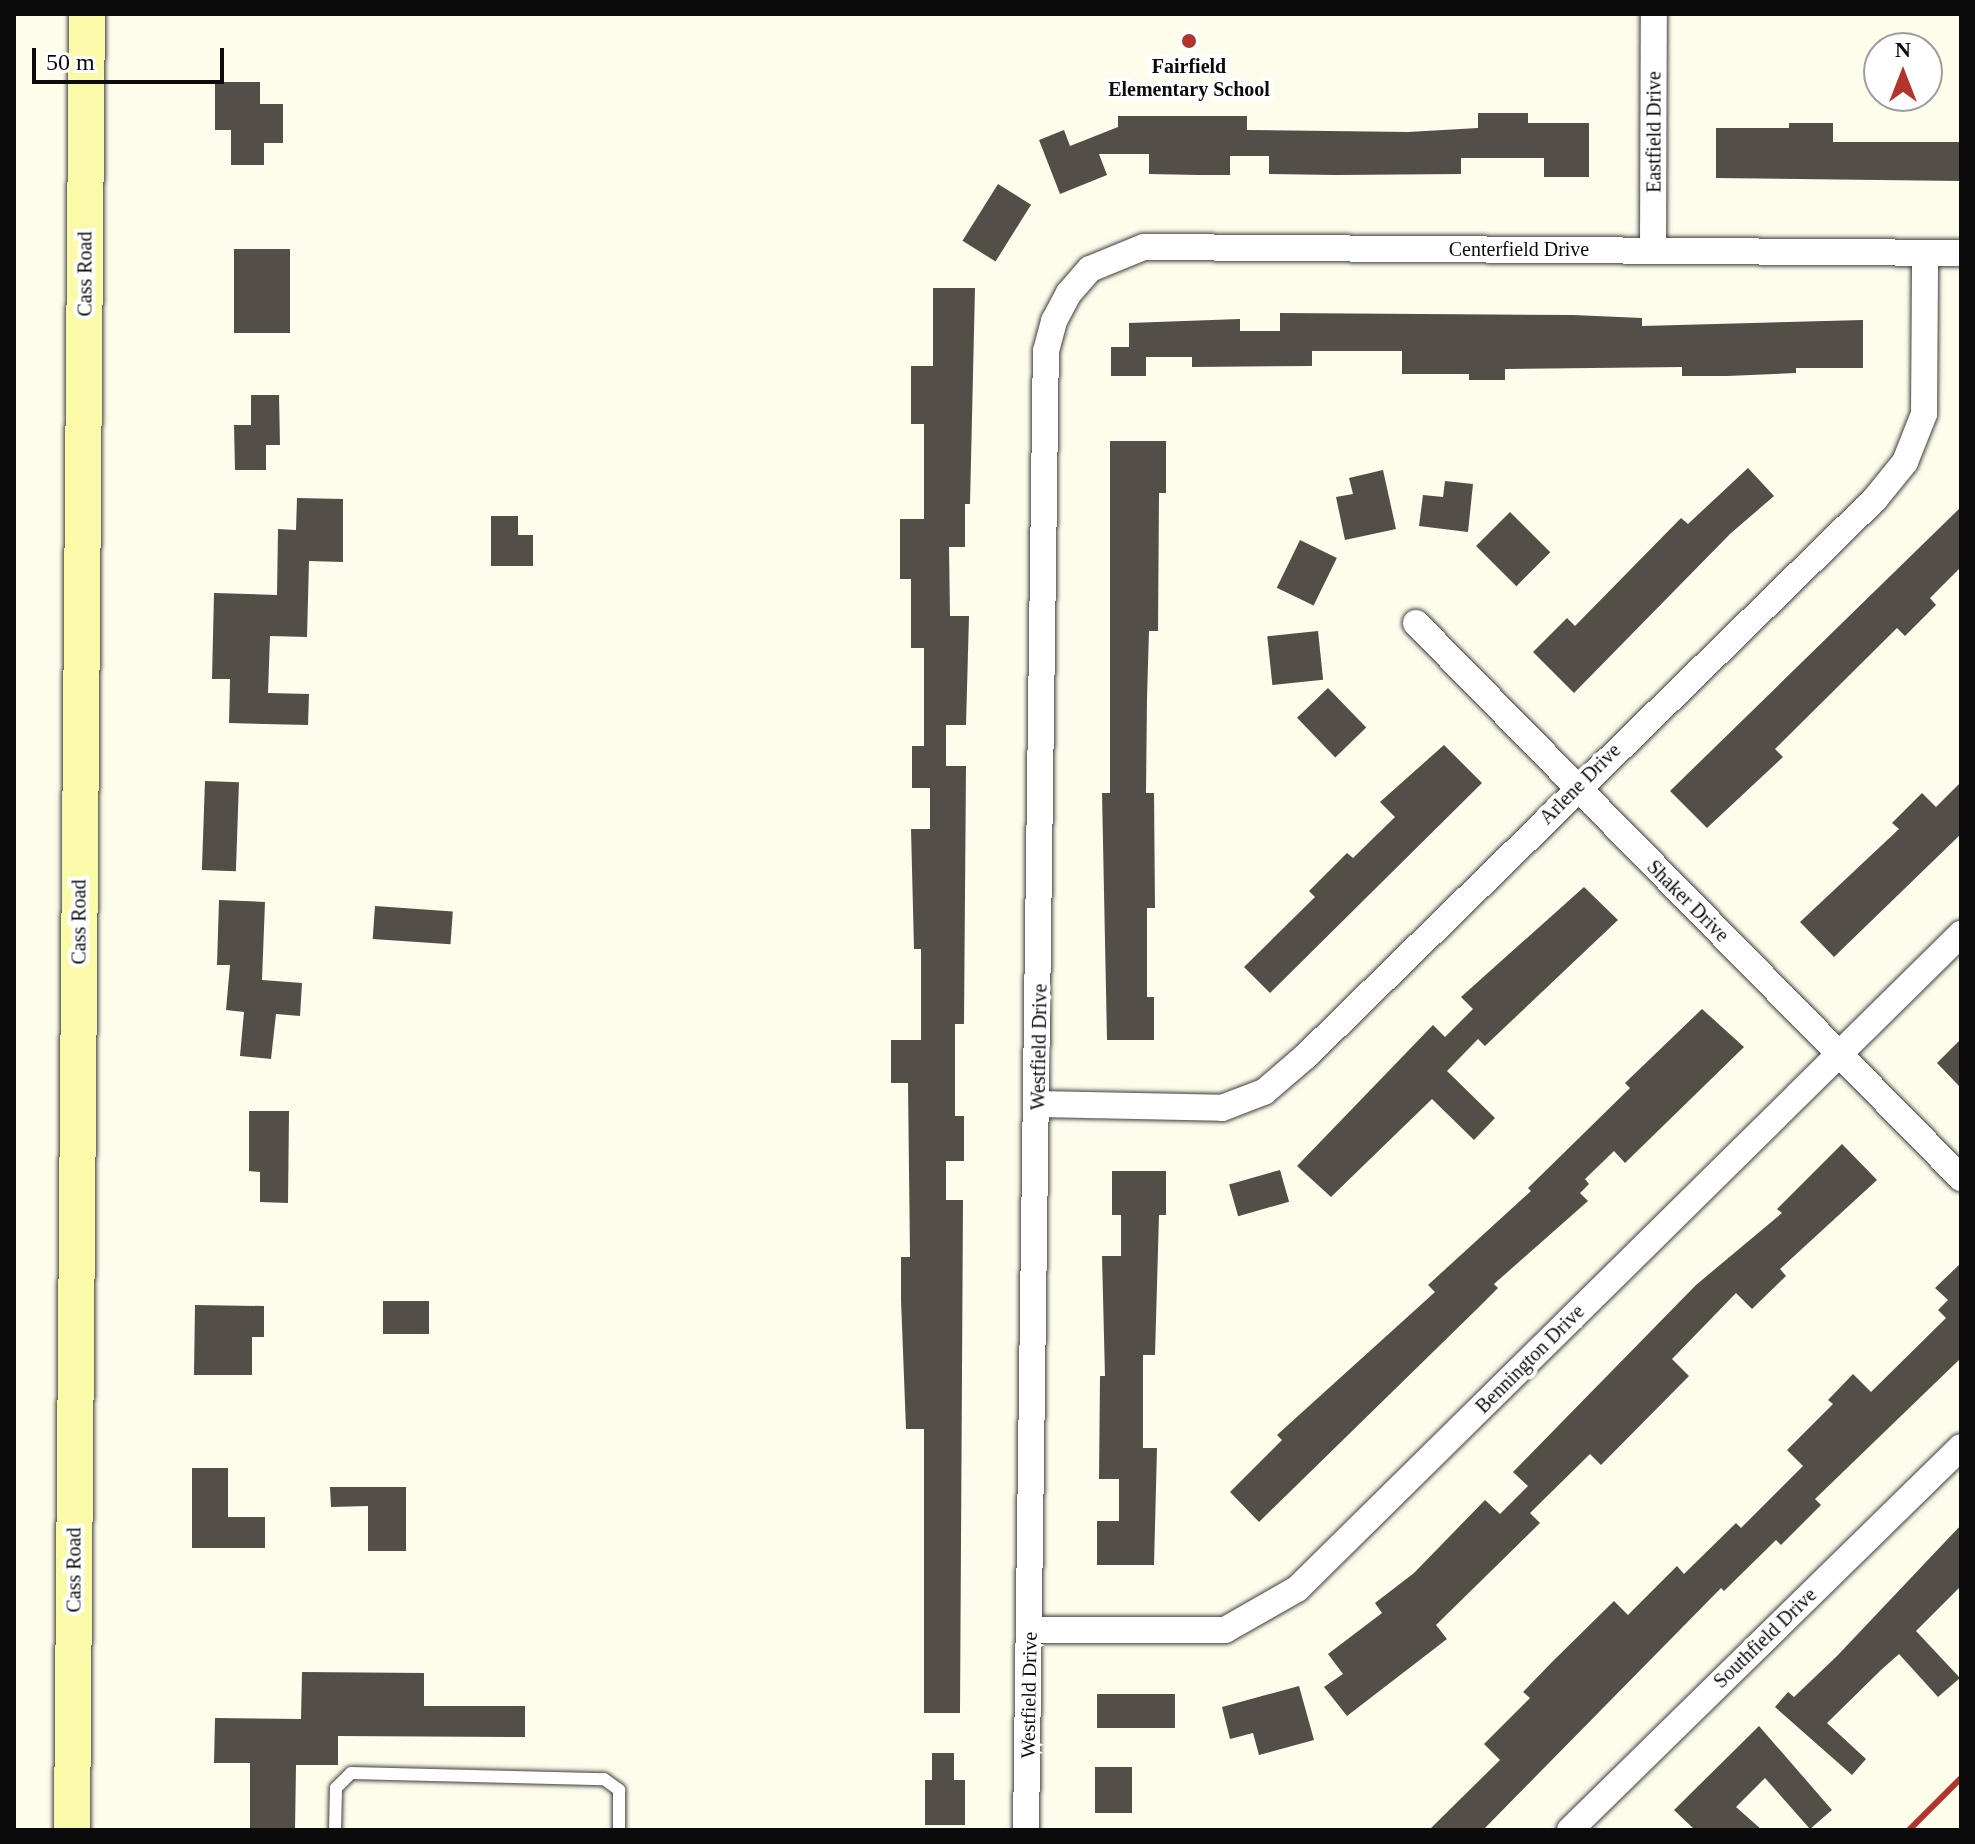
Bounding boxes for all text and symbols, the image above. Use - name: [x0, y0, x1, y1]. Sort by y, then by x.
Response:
- scale bar: [36, 32, 228, 82]
- marker: Fairfield Elementary School: [1180, 32, 1198, 50]
- north arrow: [1863, 32, 1943, 112]
- text: N: [1895, 37, 1911, 62]
- text: 50 m: [46, 49, 95, 75]
- place label: Fairfield Elementary School: [1108, 54, 1270, 101]
- street label: Eastfield Drive: [1642, 71, 1666, 193]
- street label: Cass Road: [73, 232, 97, 316]
- street label: Centerfield Drive: [1449, 237, 1589, 261]
- street label: Arlene Drive: [1534, 738, 1626, 830]
- street label: Shaker Drive: [1642, 855, 1734, 947]
- street label: Cass Road: [67, 880, 91, 964]
- street label: Westfield Drive: [1026, 983, 1052, 1111]
- street label: Bennington Drive: [1471, 1300, 1589, 1418]
- street label: Cass Road: [62, 1528, 86, 1612]
- street label: Southfield Drive: [1709, 1583, 1821, 1693]
- street label: Westfield Drive: [1016, 1631, 1042, 1759]

